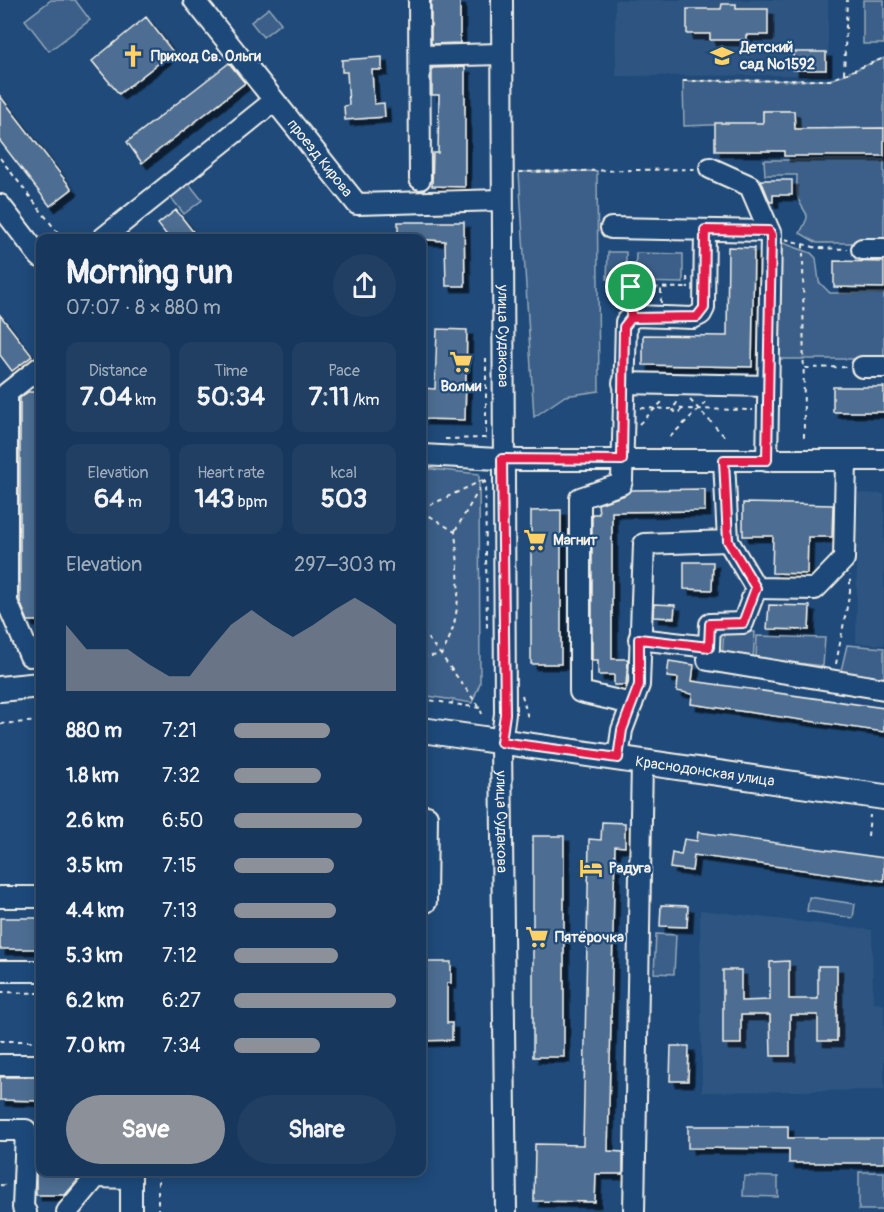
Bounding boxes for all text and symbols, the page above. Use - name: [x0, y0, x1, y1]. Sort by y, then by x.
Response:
- place label: Детский сад №1592: [739, 38, 815, 74]
- church icon: Приход Св. Ольги: [120, 43, 146, 69]
- school or university icon: Детский сад №1592: [709, 43, 735, 69]
- place label: Приход Св. Ольги: [151, 47, 261, 66]
- street label: проезд Кирова: [283, 115, 357, 201]
- text: Morning run: [66, 252, 233, 293]
- button: share: [333, 254, 396, 317]
- pin: [605, 261, 656, 312]
- icon: arrive: [614, 270, 647, 303]
- street label: улица Судакова: [494, 284, 513, 387]
- text: 07:07 · 8 × 880 m: [66, 295, 221, 320]
- supermarket icon: Волми: [448, 349, 474, 375]
- text: Distance: [89, 361, 147, 381]
- text: Time: [214, 361, 248, 381]
- text: Pace: [328, 361, 360, 381]
- place label: Волми: [441, 377, 482, 396]
- text: 7.04: [80, 381, 132, 413]
- text: 50:34: [197, 381, 265, 413]
- text: 7:11: [308, 381, 349, 413]
- text: km: [132, 390, 156, 410]
- text: /km: [349, 390, 380, 410]
- text: Elevation: [88, 463, 148, 483]
- text: Heart rate: [197, 463, 265, 483]
- text: kcal: [331, 463, 357, 483]
- text: 64: [94, 483, 124, 515]
- text: 143: [195, 483, 234, 515]
- text: 503: [321, 483, 367, 515]
- text: m: [124, 492, 142, 512]
- text: bpm: [234, 492, 267, 512]
- supermarket icon: Магнит: [522, 527, 548, 553]
- place label: Магнит: [553, 531, 598, 550]
- text: Elevation: [66, 552, 142, 577]
- text: 297–303 m: [294, 552, 396, 577]
- text: 880 m: [66, 718, 122, 743]
- text: 7:21: [162, 718, 197, 743]
- street label: Краснодонская улица: [634, 752, 776, 791]
- text: 1.8 km: [66, 763, 119, 788]
- text: 7:32: [162, 763, 200, 788]
- street label: улица Судакова: [492, 769, 512, 873]
- text: 2.6 km: [66, 808, 124, 833]
- text: 6:50: [162, 808, 203, 833]
- text: 3.5 km: [66, 853, 123, 878]
- text: 7:15: [162, 853, 197, 878]
- hotel icon: Радуга: [578, 855, 604, 881]
- place label: Радуга: [609, 859, 651, 878]
- text: 4.4 km: [66, 898, 124, 923]
- text: 7:13: [162, 898, 197, 923]
- supermarket icon: Пятёрочка: [524, 924, 550, 950]
- place label: Пятёрочка: [555, 928, 624, 947]
- text: 5.3 km: [66, 943, 123, 968]
- text: 7:12: [162, 943, 197, 968]
- text: 6.2 km: [66, 988, 124, 1013]
- text: 6:27: [162, 988, 201, 1013]
- text: 7.0 km: [66, 1033, 125, 1058]
- text: 7:34: [162, 1033, 201, 1058]
- button: Save: [66, 1095, 225, 1164]
- button: Share: [237, 1095, 396, 1164]

